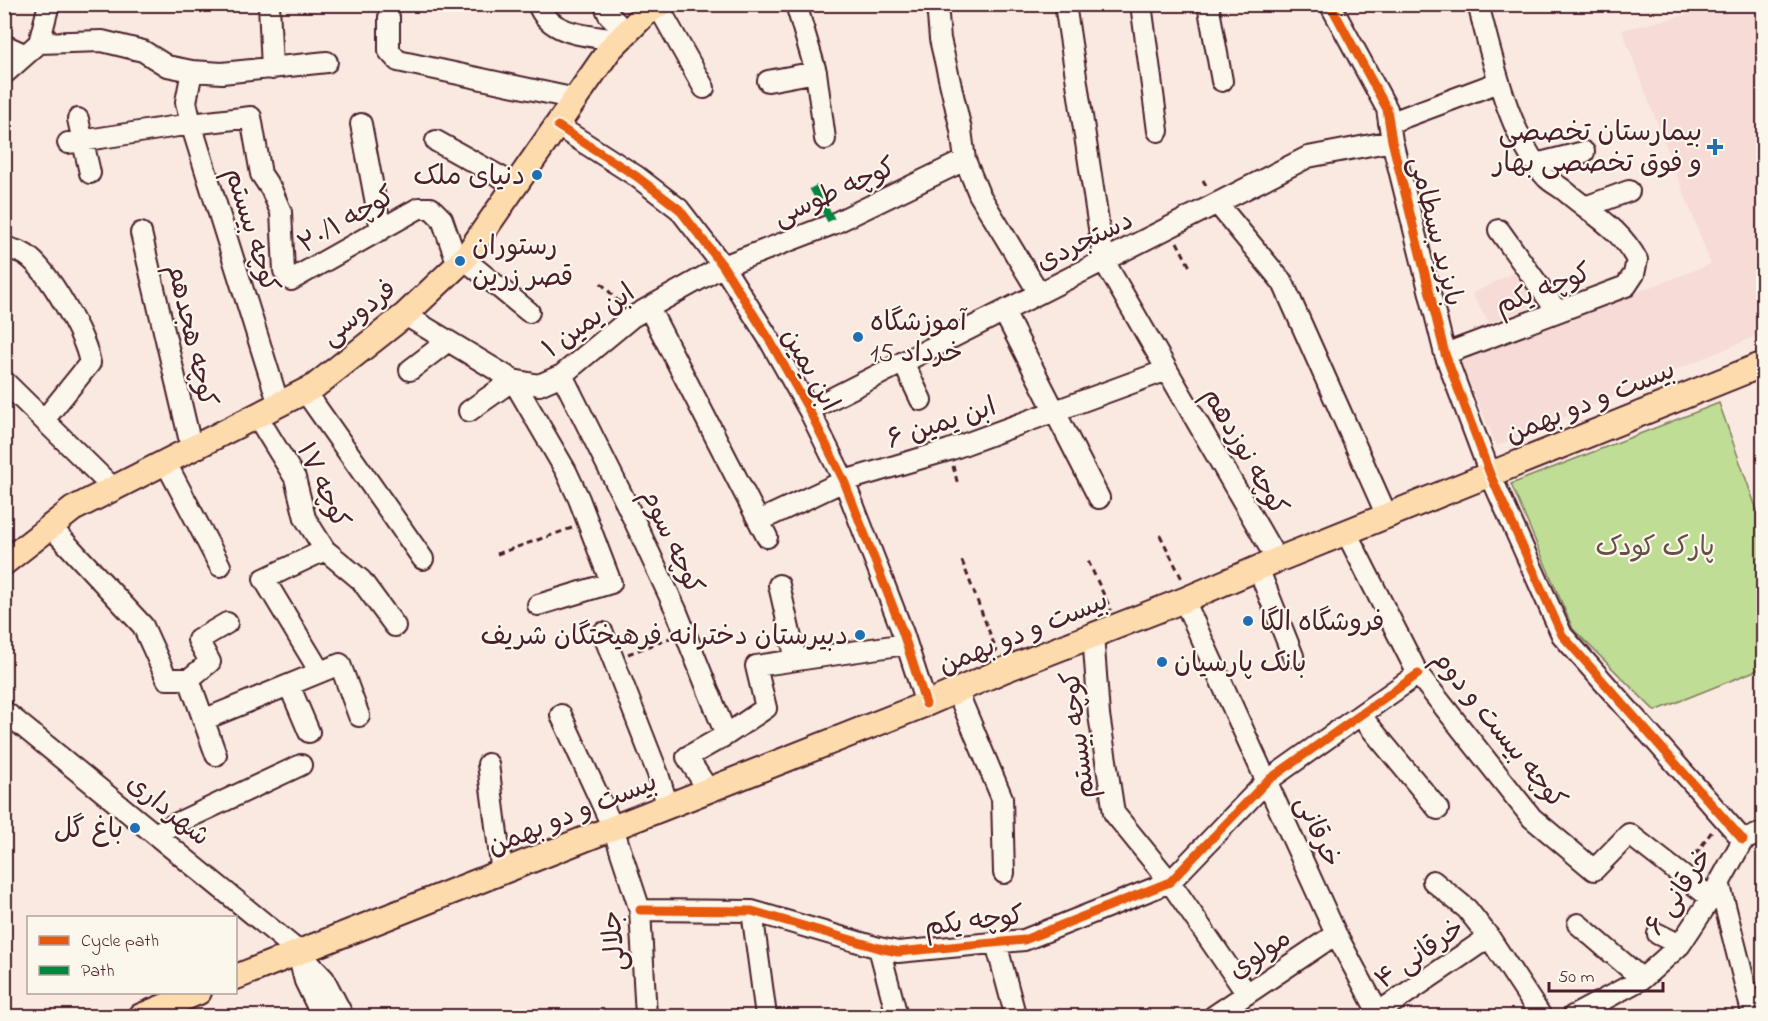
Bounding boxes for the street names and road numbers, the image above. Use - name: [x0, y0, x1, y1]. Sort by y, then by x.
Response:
- street label: کوچه طوسی: [767, 149, 903, 238]
- street label: بایزید بسطامی: [1397, 152, 1472, 311]
- street label: کوچه بیستم: [213, 163, 288, 298]
- street label: کوچه ۲۰/۱: [291, 178, 403, 265]
- street label: دستجردی: [1030, 202, 1140, 283]
- street label: کوچه یکم: [1490, 254, 1598, 326]
- street label: کوچه هجدهم: [155, 260, 226, 411]
- street label: فردوسی: [313, 271, 406, 357]
- street label: ابن یمین ۱: [535, 275, 644, 369]
- street label: ابن یمین: [770, 321, 848, 419]
- street label: بیست و دو بهمن: [1500, 351, 1682, 455]
- street label: کوچه نوزدهم: [1191, 381, 1296, 524]
- street label: ابن یمین ۶: [882, 388, 1002, 460]
- street label: ۱۷ کوچه: [285, 437, 359, 535]
- street label: کوچه سوم: [629, 483, 712, 602]
- street label: بیست و دو بهمن: [933, 582, 1115, 686]
- street label: کوچه بیست و دوم: [1421, 642, 1575, 819]
- street label: کوچه بیستم: [1052, 668, 1107, 801]
- street label: بیست و دو بهمن: [482, 763, 664, 867]
- street label: شهرداری: [117, 765, 218, 857]
- street label: خرقانی: [1284, 790, 1350, 874]
- street label: خرقانی ۶: [1637, 841, 1724, 944]
- street label: کوچه یکم: [922, 897, 1026, 948]
- street label: جلالی: [593, 908, 638, 973]
- street label: خرقانی ۴: [1368, 910, 1473, 1000]
- street label: مولوی: [1221, 920, 1300, 990]

